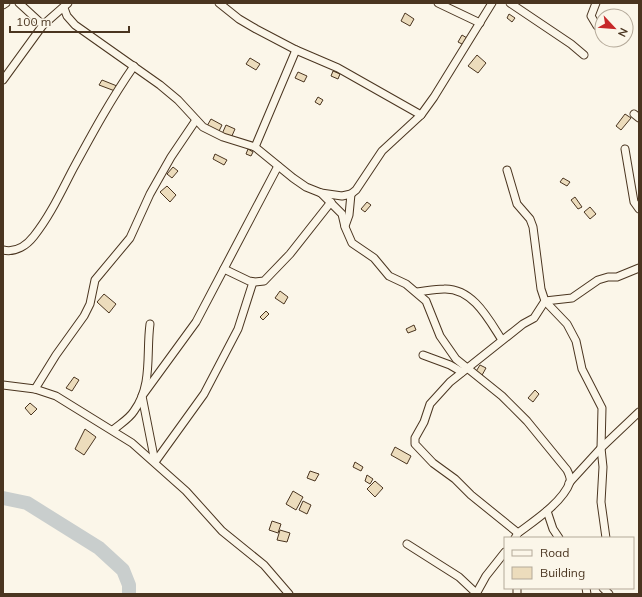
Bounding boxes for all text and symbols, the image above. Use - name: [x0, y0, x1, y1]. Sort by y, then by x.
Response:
- scale bar: [10, 8, 129, 34]
- north arrow: [594, 8, 634, 48]
- text: 100 m: [16, 14, 51, 29]
- text: N: [615, 26, 631, 39]
- legend: [504, 537, 634, 589]
- text: Road: [540, 545, 569, 560]
- text: Building: [540, 565, 585, 580]

